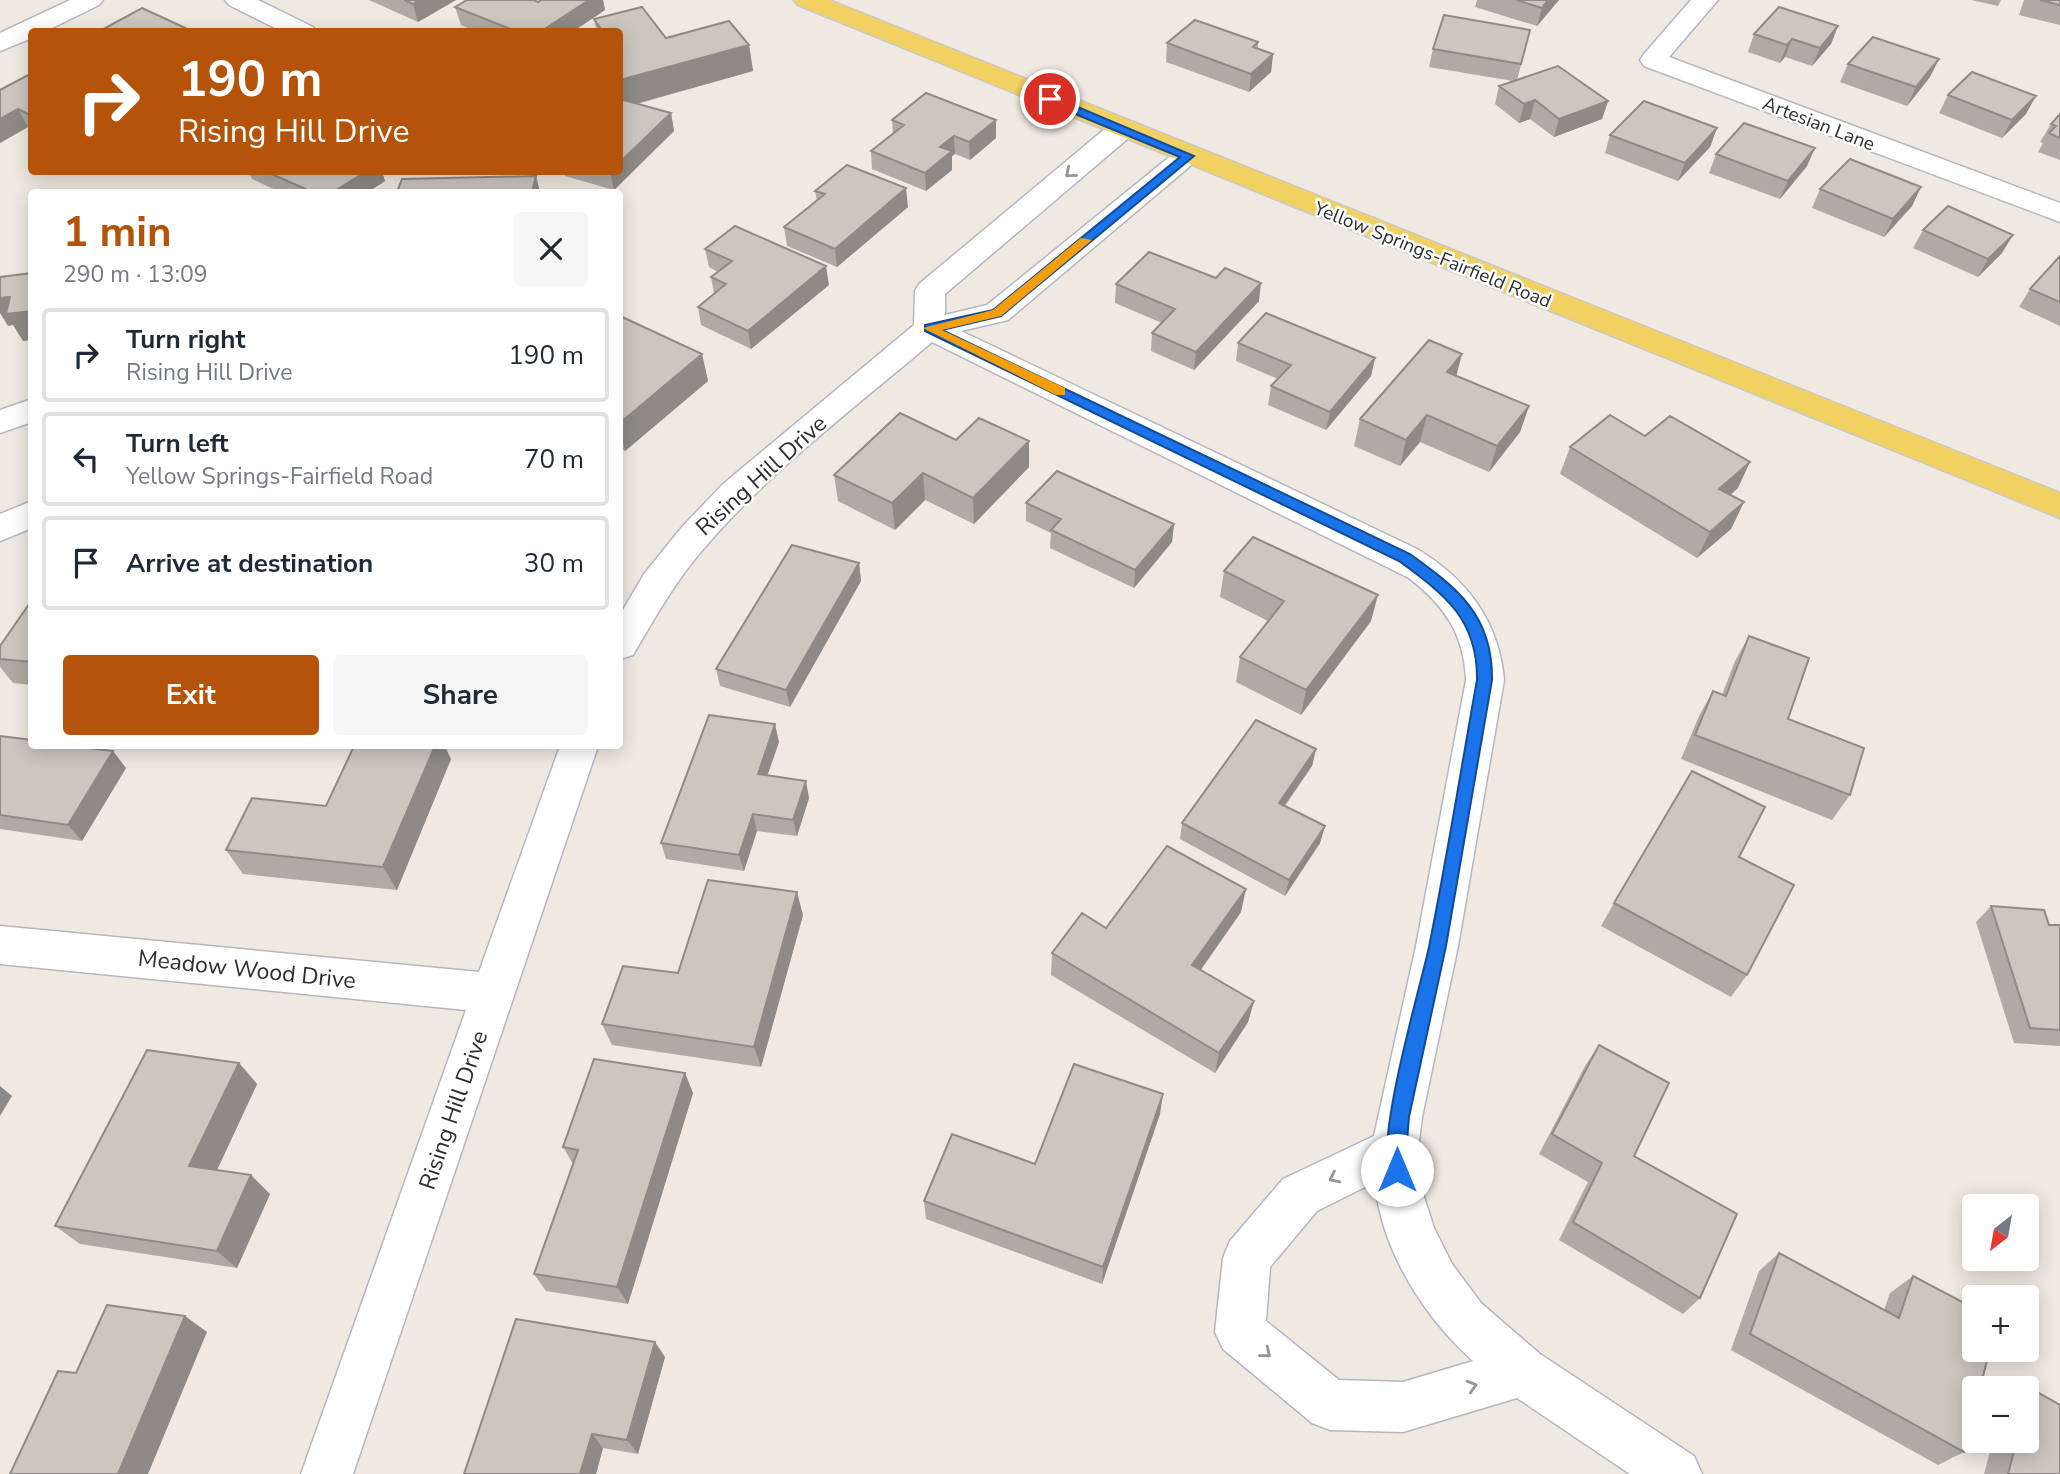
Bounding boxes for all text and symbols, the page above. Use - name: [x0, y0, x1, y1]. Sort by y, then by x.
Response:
- text: 190 m: [178, 46, 322, 113]
- icon: right: [63, 56, 154, 147]
- pin: [1020, 69, 1080, 129]
- icon: arrive: [1031, 80, 1069, 118]
- street label: Artesian Lane: [1759, 91, 1879, 157]
- text: Rising Hill Drive: [178, 110, 410, 153]
- one-way arrow: [1065, 165, 1078, 177]
- street label: Yellow Springs-Fairfield Road: [1309, 195, 1555, 315]
- text: 1 min: [63, 204, 172, 261]
- button: close: [514, 212, 588, 286]
- text: 290 m · 13:09: [63, 259, 208, 290]
- text: Turn right: [126, 322, 245, 357]
- icon: right: [67, 336, 105, 374]
- text: 190 m: [508, 338, 584, 373]
- text: Rising Hill Drive: [126, 357, 293, 388]
- street label: Rising Hill Drive: [689, 408, 834, 543]
- text: Turn left: [126, 426, 229, 461]
- icon: left: [67, 440, 105, 478]
- text: 70 m: [524, 442, 584, 477]
- text: Yellow Springs-Fairfield Road: [126, 461, 433, 492]
- icon: arrive: [67, 544, 105, 582]
- text: Arrive at destination: [126, 546, 373, 581]
- text: 30 m: [524, 546, 584, 581]
- button: Exit: [63, 655, 319, 735]
- button: Share: [333, 655, 588, 735]
- street label: Meadow Wood Drive: [137, 943, 357, 996]
- street label: Rising Hill Drive: [412, 1026, 495, 1194]
- position arrow: [1360, 1133, 1434, 1207]
- one-way arrow: [1329, 1170, 1341, 1184]
- north arrow: [1962, 1194, 2039, 1270]
- map controls: [1962, 1194, 2039, 1453]
- button: +: [1962, 1285, 2039, 1362]
- one-way arrow: [1257, 1345, 1270, 1357]
- button: −: [1962, 1376, 2039, 1453]
- one-way arrow: [1465, 1380, 1477, 1395]

